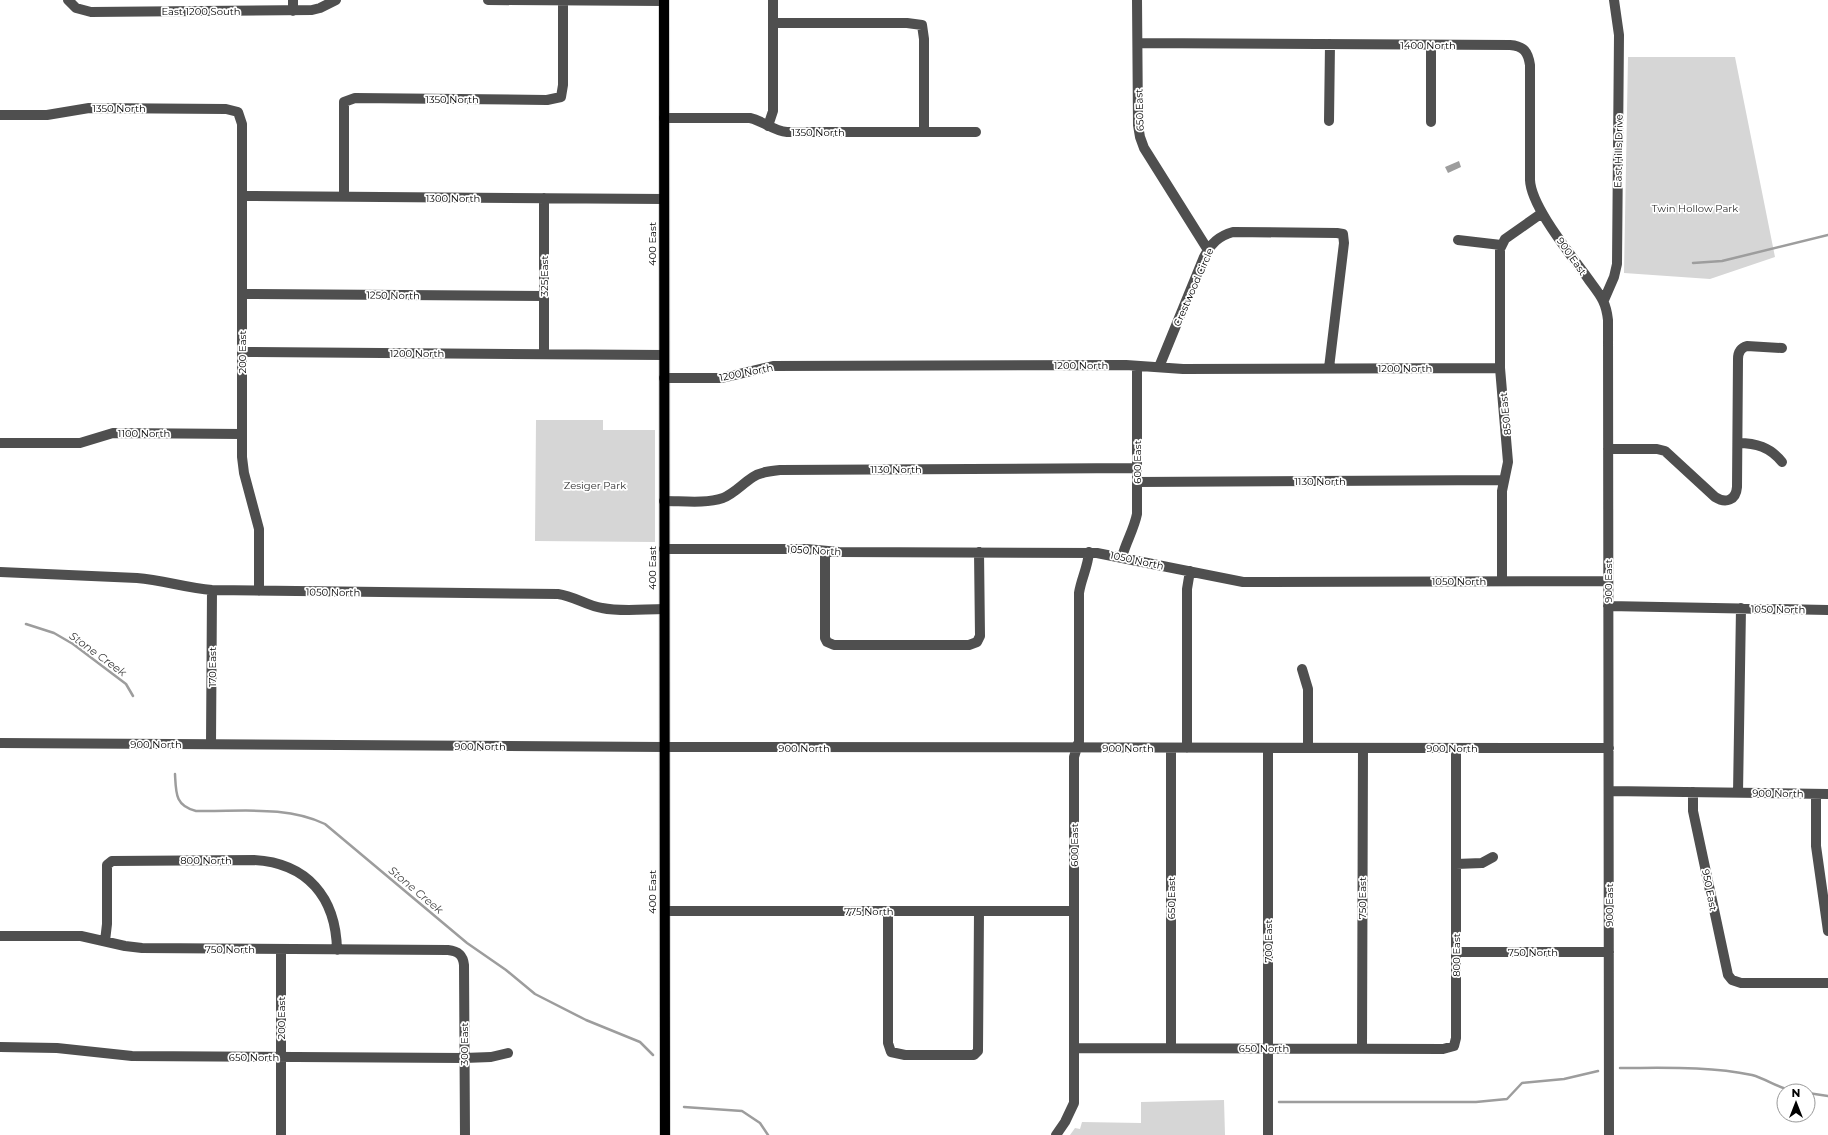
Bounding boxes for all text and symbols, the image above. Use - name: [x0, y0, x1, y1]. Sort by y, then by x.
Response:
- street label: East 1200 South: [161, 5, 241, 18]
- street label: 1400 North: [1400, 39, 1456, 52]
- street label: 650 East: [1132, 89, 1147, 131]
- street label: 1350 North: [425, 93, 479, 106]
- street label: 1350 North: [92, 102, 146, 115]
- street label: East Hills Drive: [1611, 114, 1626, 188]
- street label: 1350 North: [791, 126, 845, 139]
- street label: 1300 North: [426, 192, 480, 205]
- park label: Twin Hollow Park: [1652, 202, 1738, 215]
- street label: 400 East: [646, 222, 659, 266]
- street label: 900 East: [1554, 235, 1589, 278]
- street label: Crestwood Circle: [1170, 246, 1217, 328]
- street label: 325 East: [538, 255, 551, 297]
- street label: 1250 North: [366, 289, 420, 302]
- street label: 200 East: [236, 331, 249, 373]
- street label: 1200 North: [390, 347, 444, 360]
- street label: 1200 North: [1054, 359, 1108, 372]
- street label: 1200 North: [718, 361, 774, 384]
- street label: 1200 North: [1378, 362, 1432, 375]
- street label: 850 East: [1497, 392, 1514, 436]
- street label: 1100 North: [118, 427, 170, 440]
- street label: 600 East: [1131, 440, 1144, 484]
- street label: 1130 North: [870, 463, 922, 476]
- street label: 1130 North: [1294, 475, 1346, 488]
- park label: Zesiger Park: [564, 479, 626, 492]
- street label: 1050 North: [786, 543, 842, 558]
- street label: 400 East: [646, 546, 659, 590]
- street label: 1050 North: [1109, 548, 1165, 573]
- street label: 900 East: [1602, 559, 1615, 603]
- street label: 1050 North: [1432, 575, 1486, 588]
- street label: 1050 North: [306, 586, 360, 599]
- street label: 1050 North: [1751, 603, 1805, 616]
- water label: Stone Creek: [67, 629, 130, 680]
- street label: 170 East: [206, 647, 219, 687]
- street label: 900 North: [130, 738, 182, 751]
- street label: 900 North: [454, 740, 506, 753]
- street label: 900 North: [778, 742, 830, 755]
- street label: 900 North: [1102, 742, 1154, 755]
- street label: 900 North: [1426, 742, 1478, 755]
- street label: 900 North: [1752, 787, 1804, 800]
- street label: 600 East: [1068, 823, 1081, 867]
- street label: 800 North: [180, 854, 232, 867]
- water label: Stone Creek: [386, 863, 446, 917]
- street label: 950 East: [1699, 868, 1720, 912]
- street label: 400 East: [646, 870, 659, 914]
- street label: 650 East: [1165, 877, 1178, 919]
- street label: 750 East: [1356, 877, 1369, 919]
- street label: 900 East: [1603, 883, 1616, 927]
- street label: 775 North: [844, 905, 894, 918]
- street label: 700 East: [1262, 919, 1275, 963]
- street label: 800 East: [1450, 933, 1463, 977]
- street label: 750 North: [205, 943, 255, 956]
- street label: 750 North: [1508, 946, 1558, 959]
- street label: 200 East: [275, 997, 288, 1039]
- street label: 300 East: [458, 1023, 471, 1065]
- street label: 650 North: [1239, 1042, 1289, 1055]
- street label: 650 North: [229, 1051, 279, 1064]
- north arrow: [1776, 1083, 1816, 1123]
- text: N: [1792, 1086, 1800, 1100]

